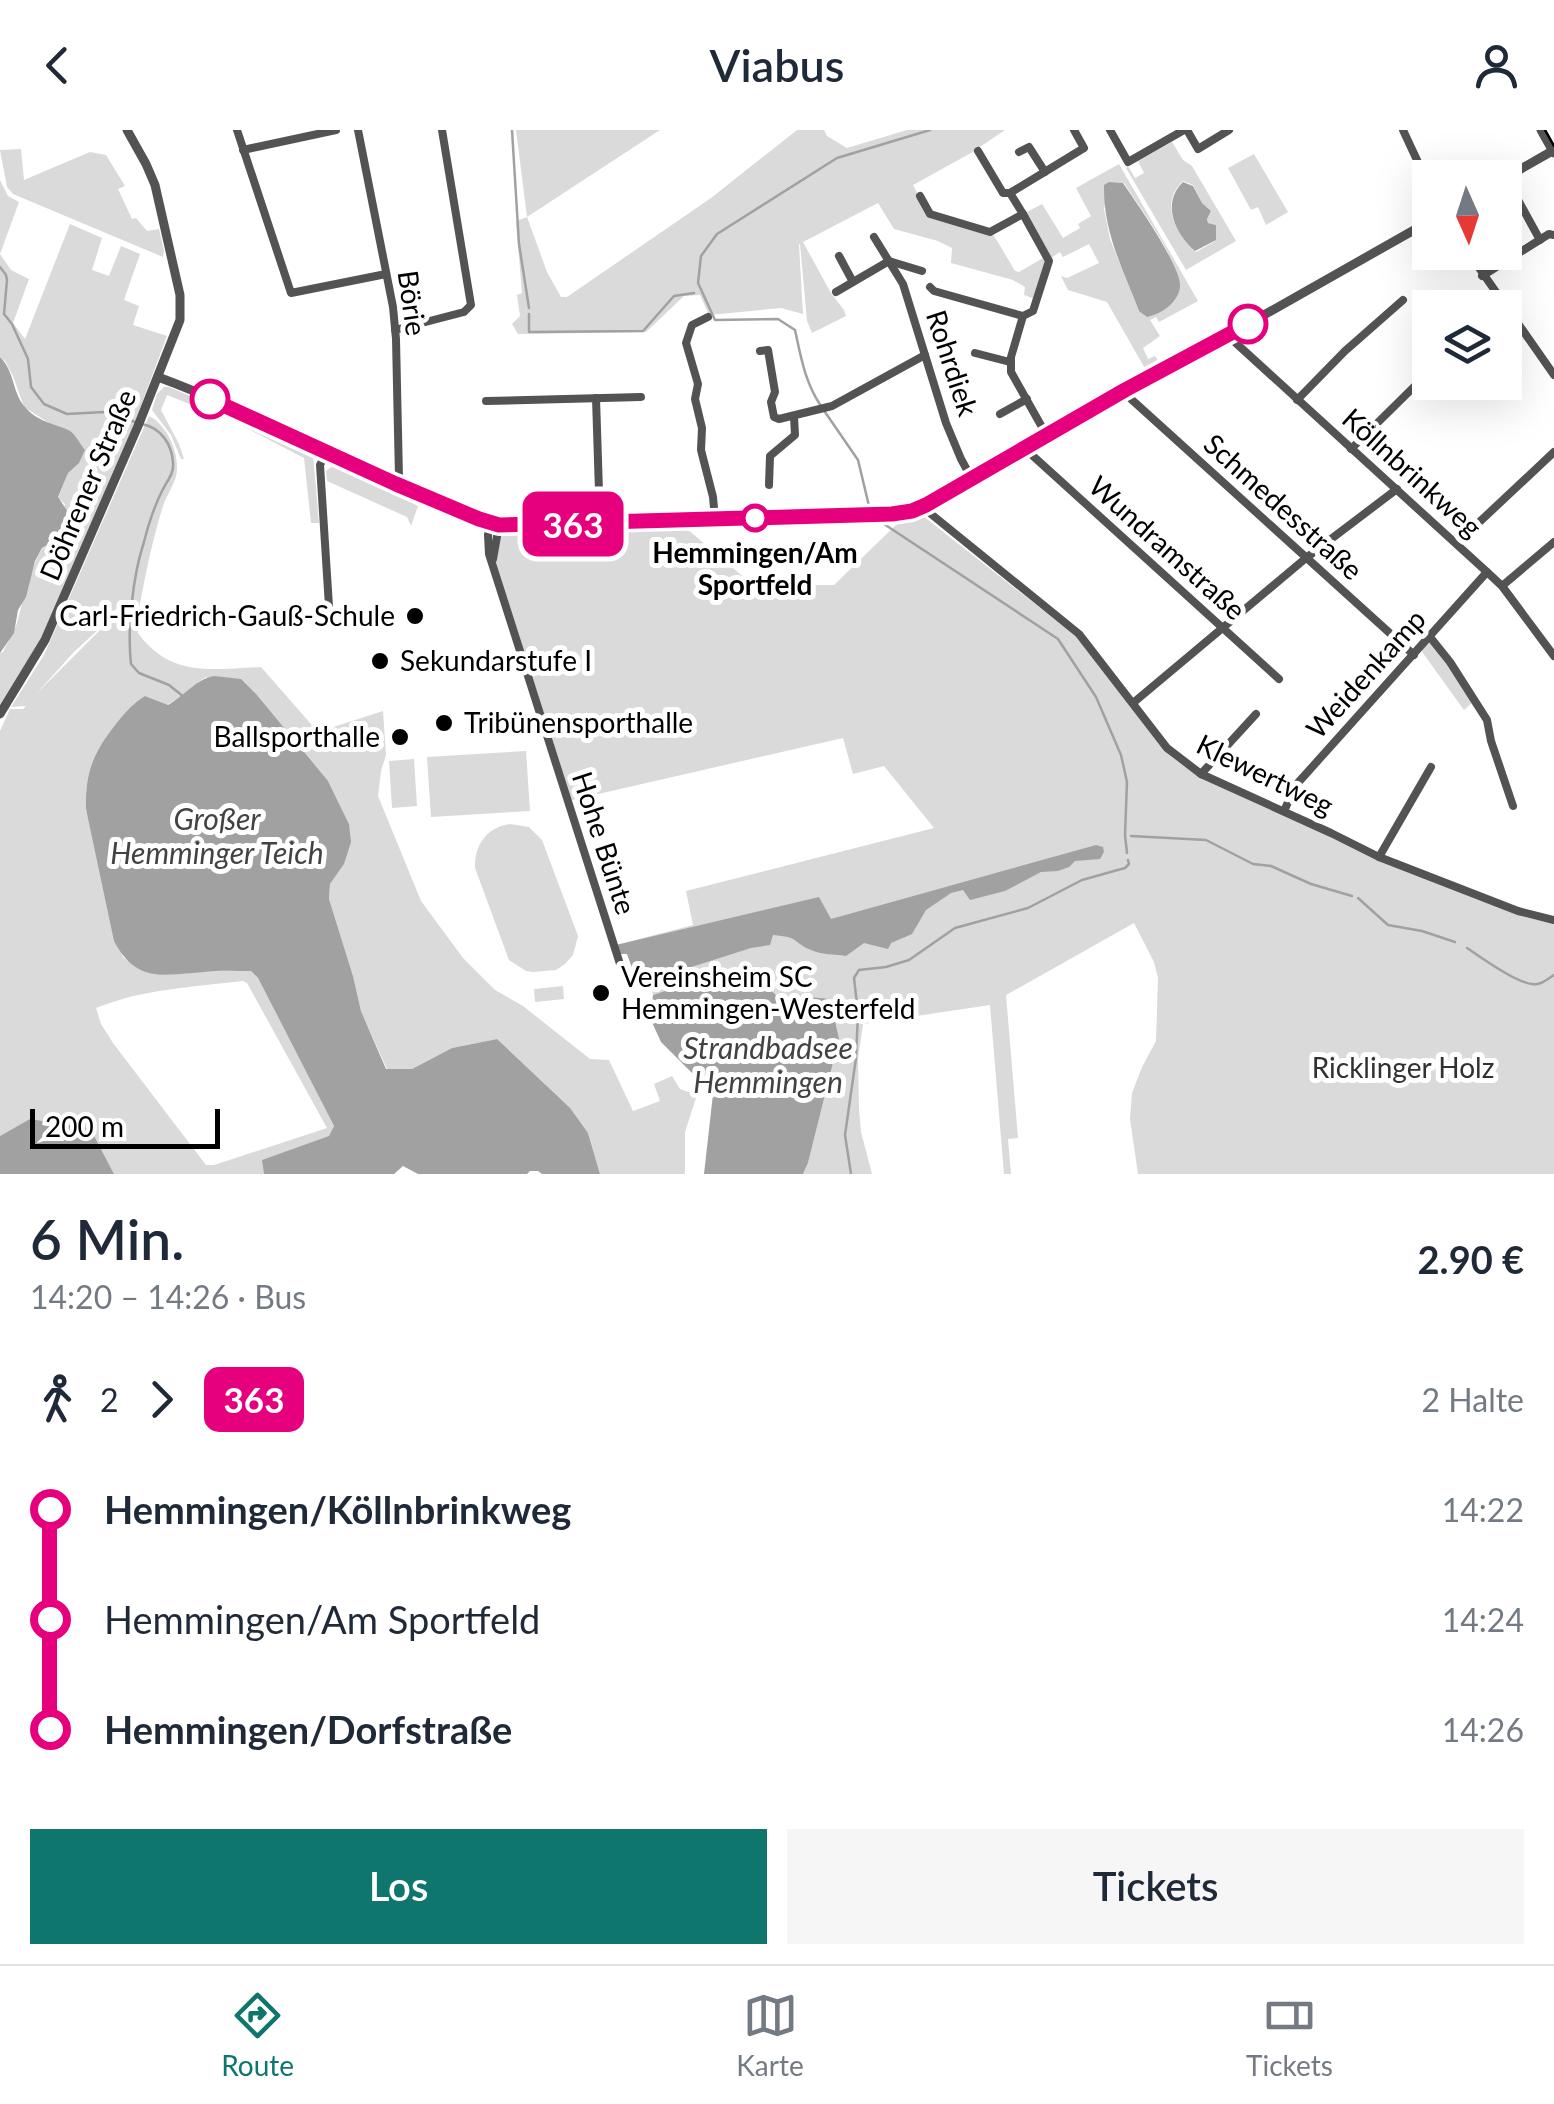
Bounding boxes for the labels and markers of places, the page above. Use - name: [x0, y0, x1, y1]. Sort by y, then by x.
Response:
- unlabelled marker: [1229, 305, 1267, 343]
- unlabelled marker: [191, 380, 229, 418]
- marker: Hemmingen/Am Sportfeld: [742, 505, 768, 531]
- place label: Hemmingen/Am Sportfeld: [652, 535, 858, 601]
- place label: Carl-Friedrich-Gauß-Schule: [59, 598, 395, 632]
- marker: Carl-Friedrich-Gauß-Schule: [404, 605, 426, 627]
- place label: Sekundarstufe I: [400, 643, 592, 677]
- marker: Sekundarstufe I: [369, 650, 391, 672]
- place label: Tribünensporthalle: [464, 705, 693, 739]
- marker: Tribünensporthalle: [433, 712, 455, 734]
- place label: Ballsporthalle: [214, 719, 380, 753]
- marker: Ballsporthalle: [389, 726, 411, 748]
- place label: Vereinsheim SC Hemmingen-Westerfeld: [621, 959, 916, 1025]
- marker: Vereinsheim SC Hemmingen-Westerfeld: [590, 982, 612, 1004]

